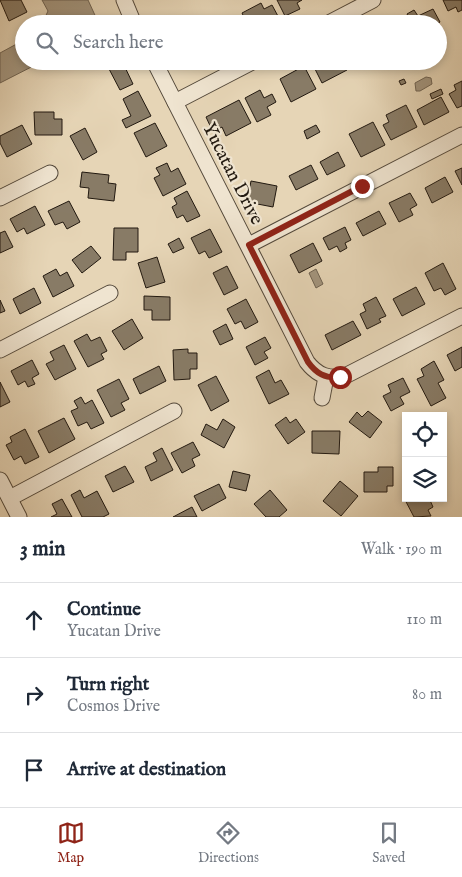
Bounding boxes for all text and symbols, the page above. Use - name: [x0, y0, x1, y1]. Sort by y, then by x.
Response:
- search box: [15, 15, 447, 70]
- icon: search: [33, 29, 61, 57]
- text: Search here: [73, 31, 164, 55]
- street label: Yucatan Drive: [196, 119, 268, 229]
- route end: [351, 175, 374, 198]
- route start: [329, 366, 352, 389]
- map controls: [402, 412, 447, 502]
- button: locate: [402, 412, 447, 457]
- button: layers: [402, 457, 447, 502]
- text: 3 min: [20, 536, 65, 563]
- text: Walk · 190 m: [361, 540, 442, 560]
- text: Continue: [67, 598, 141, 622]
- icon: ahead: [20, 606, 48, 634]
- text: 110 m: [406, 610, 442, 630]
- text: Yucatan Drive: [67, 622, 161, 642]
- text: Turn right: [67, 673, 149, 697]
- icon: right: [20, 681, 48, 709]
- text: 80 m: [412, 685, 442, 705]
- text: Cosmos Drive: [67, 697, 160, 717]
- icon: arrive: [20, 756, 48, 784]
- text: Arrive at destination: [67, 758, 226, 782]
- tab: Map: [57, 819, 85, 867]
- tab: Directions: [198, 819, 259, 867]
- tab: Saved: [372, 819, 405, 867]

